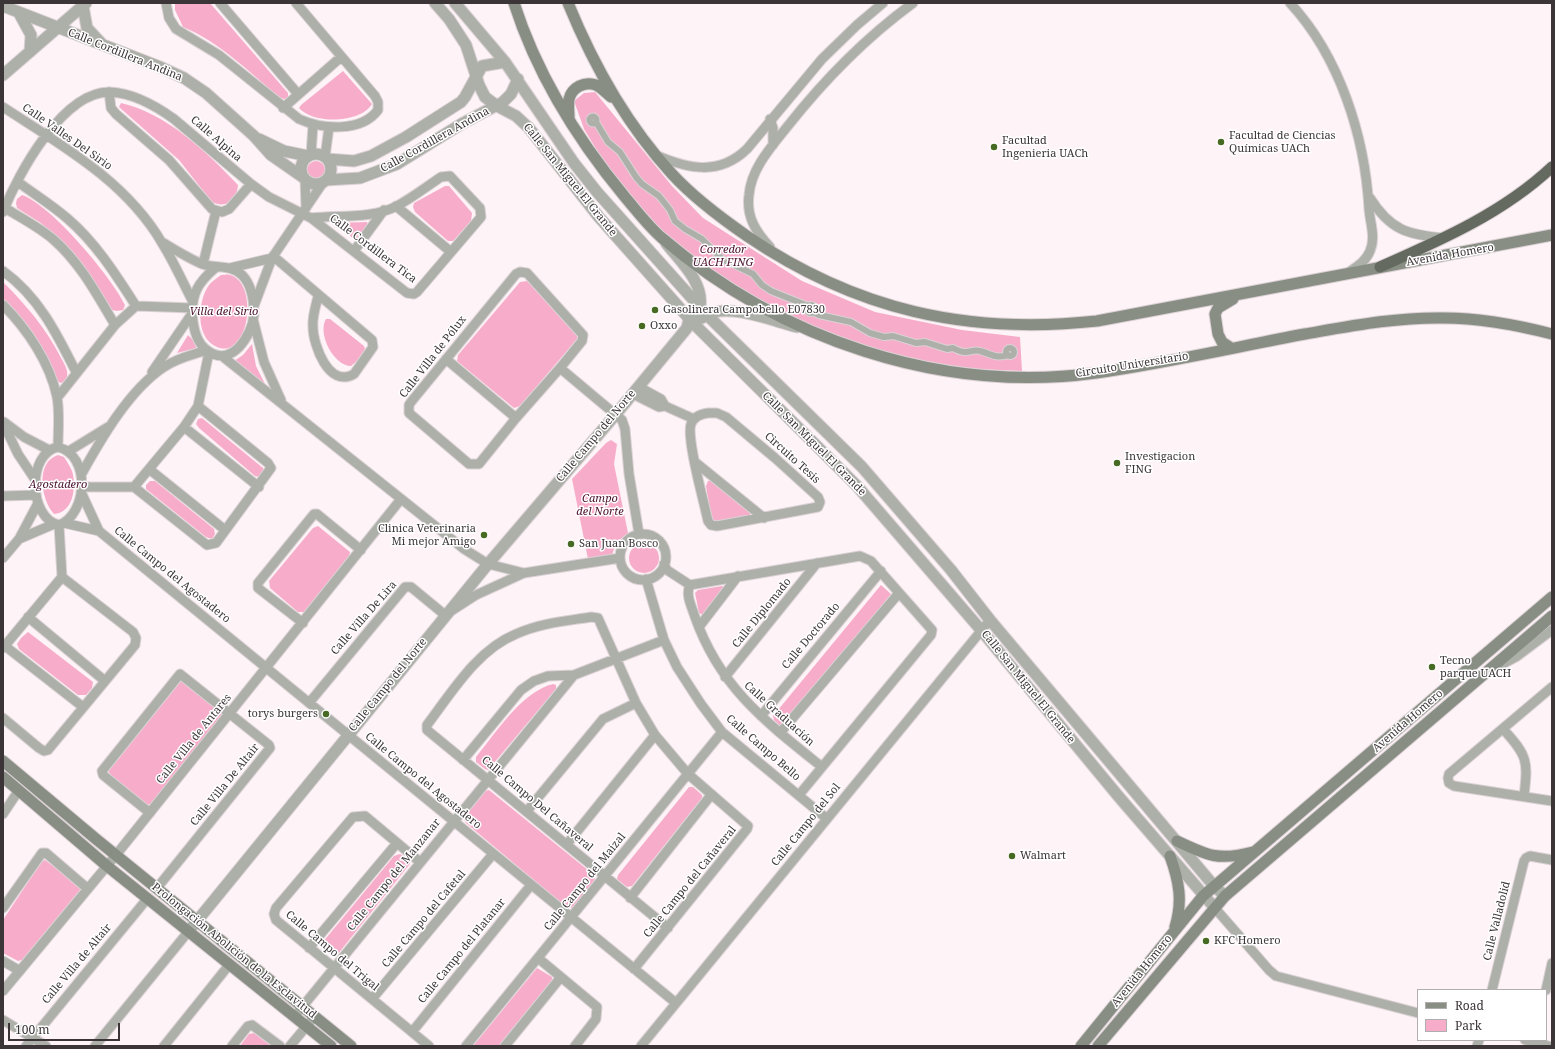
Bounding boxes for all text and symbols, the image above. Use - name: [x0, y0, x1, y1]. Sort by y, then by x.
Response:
- street label: Calle Cordillera Andina: [66, 26, 184, 84]
- street label: Calle Valles Del Sirio: [20, 101, 114, 173]
- street label: Calle Cordillera Andina: [378, 105, 492, 175]
- street label: Calle Alpina: [188, 113, 244, 165]
- street label: Calle San Miguel El Grande: [520, 121, 620, 239]
- place label: Facultad de Ciencias Químicas UACh: [1229, 129, 1336, 155]
- place label: Facultad Ingenieria UACh: [1002, 134, 1088, 160]
- marker: Facultad de Ciencias Químicas UACh: [1216, 137, 1226, 147]
- marker: Facultad Ingenieria UACh: [989, 142, 999, 152]
- street label: Calle Cordillera Tica: [327, 212, 419, 286]
- street label: Avenida Homero: [1405, 241, 1495, 269]
- park label: Corredor UACH FING: [693, 243, 753, 269]
- place label: Gasolinera Campobello E07830: [663, 303, 825, 317]
- park label: Villa del Sirio: [190, 305, 258, 319]
- marker: Gasolinera Campobello E07830: [650, 305, 660, 315]
- street label: Calle Villa de Pólux: [397, 313, 469, 401]
- place label: Oxxo: [650, 319, 677, 333]
- marker: Oxxo: [637, 321, 647, 331]
- street label: Circuito Universitario: [1075, 350, 1189, 380]
- street label: Calle Campo del Norte: [554, 387, 638, 485]
- street label: Calle San Miguel El Grande: [759, 389, 869, 499]
- street label: Circuito Tesis: [762, 430, 822, 486]
- place label: Investigacion FING: [1125, 450, 1195, 476]
- marker: Investigacion FING: [1112, 458, 1122, 468]
- park label: Agostadero: [29, 478, 87, 492]
- park label: Campo del Norte: [576, 492, 624, 518]
- place label: Clinica Veterinaria Mi mejor Amigo: [378, 522, 476, 548]
- street label: Calle Campo del Agostadero: [111, 524, 233, 626]
- marker: Clinica Veterinaria Mi mejor Amigo: [479, 530, 489, 540]
- place label: San Juan Bosco: [579, 537, 658, 551]
- marker: San Juan Bosco: [566, 539, 576, 549]
- street label: Calle Diplomado: [730, 575, 794, 651]
- street label: Calle Villa De Lira: [328, 578, 400, 658]
- street label: Calle Doctorado: [779, 600, 843, 672]
- street label: Calle San Miguel El Grande: [978, 628, 1078, 746]
- street label: Calle Campo del Norte: [346, 636, 430, 734]
- place label: Tecno parque UACH: [1440, 654, 1511, 680]
- marker: Tecno parque UACH: [1427, 662, 1437, 672]
- street label: Calle Graduación: [741, 679, 817, 749]
- street label: Avenida Homero: [1370, 687, 1446, 755]
- street label: Calle Villa de Antares: [154, 691, 234, 787]
- place label: torys burgers: [248, 707, 318, 721]
- marker: torys burgers: [321, 709, 331, 719]
- street label: Calle Campo Bello: [723, 712, 803, 784]
- street label: Calle Campo del Agostadero: [362, 730, 484, 832]
- street label: Calle Villa De Altair: [188, 741, 262, 829]
- street label: Calle Campo Del Cañaveral: [479, 754, 595, 854]
- street label: Calle Campo del Sol: [769, 781, 843, 869]
- street label: Calle Campo del Manzanar: [345, 816, 443, 934]
- street label: Calle Campo del Cañaveral: [641, 824, 739, 940]
- street label: Calle Campo del Maizal: [541, 830, 629, 934]
- place label: Walmart: [1020, 849, 1066, 863]
- marker: Walmart: [1007, 851, 1017, 861]
- street label: Calle Campo del Cafetal: [379, 868, 469, 970]
- street label: Calle Valladolid: [1481, 880, 1513, 962]
- street label: Prolongación Abolición de la Esclavitud: [149, 881, 319, 1021]
- street label: Calle Campo del Platanar: [415, 896, 509, 1006]
- street label: Calle Campo del Trigal: [283, 908, 381, 994]
- street label: Calle Villa de Altair: [40, 921, 114, 1007]
- street label: Avenida Homero: [1109, 932, 1175, 1010]
- place label: KFC Homero: [1214, 934, 1281, 948]
- marker: KFC Homero: [1201, 936, 1211, 946]
- legend: [1417, 989, 1547, 1041]
- text: Road: [1455, 997, 1484, 1014]
- scale bar: [10, 1015, 122, 1041]
- text: Park: [1455, 1017, 1482, 1034]
- text: 100 m: [15, 1021, 50, 1038]

